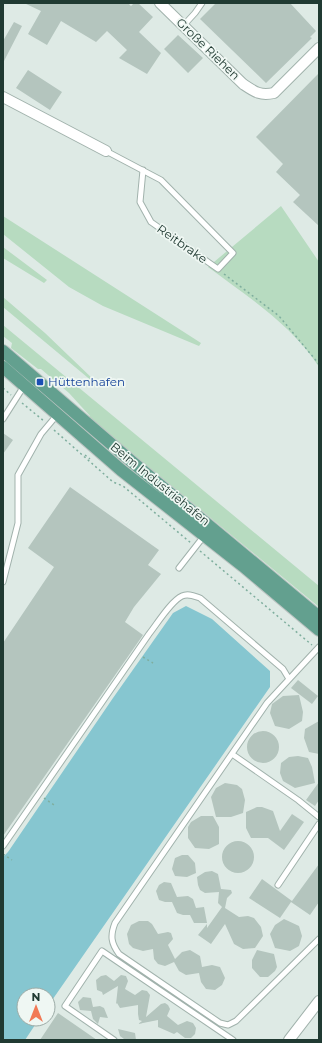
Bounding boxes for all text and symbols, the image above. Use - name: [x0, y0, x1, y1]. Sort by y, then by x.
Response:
- street label: Große Riehen: [173, 15, 243, 83]
- street label: Reitbrake: [154, 221, 210, 266]
- place label: Hüttenhafen: [48, 374, 125, 389]
- marker: Hüttenhafen: [35, 377, 45, 387]
- street label: Beim Industriehafen: [107, 439, 213, 528]
- north arrow: [16, 987, 56, 1027]
- text: N: [32, 990, 40, 1004]

